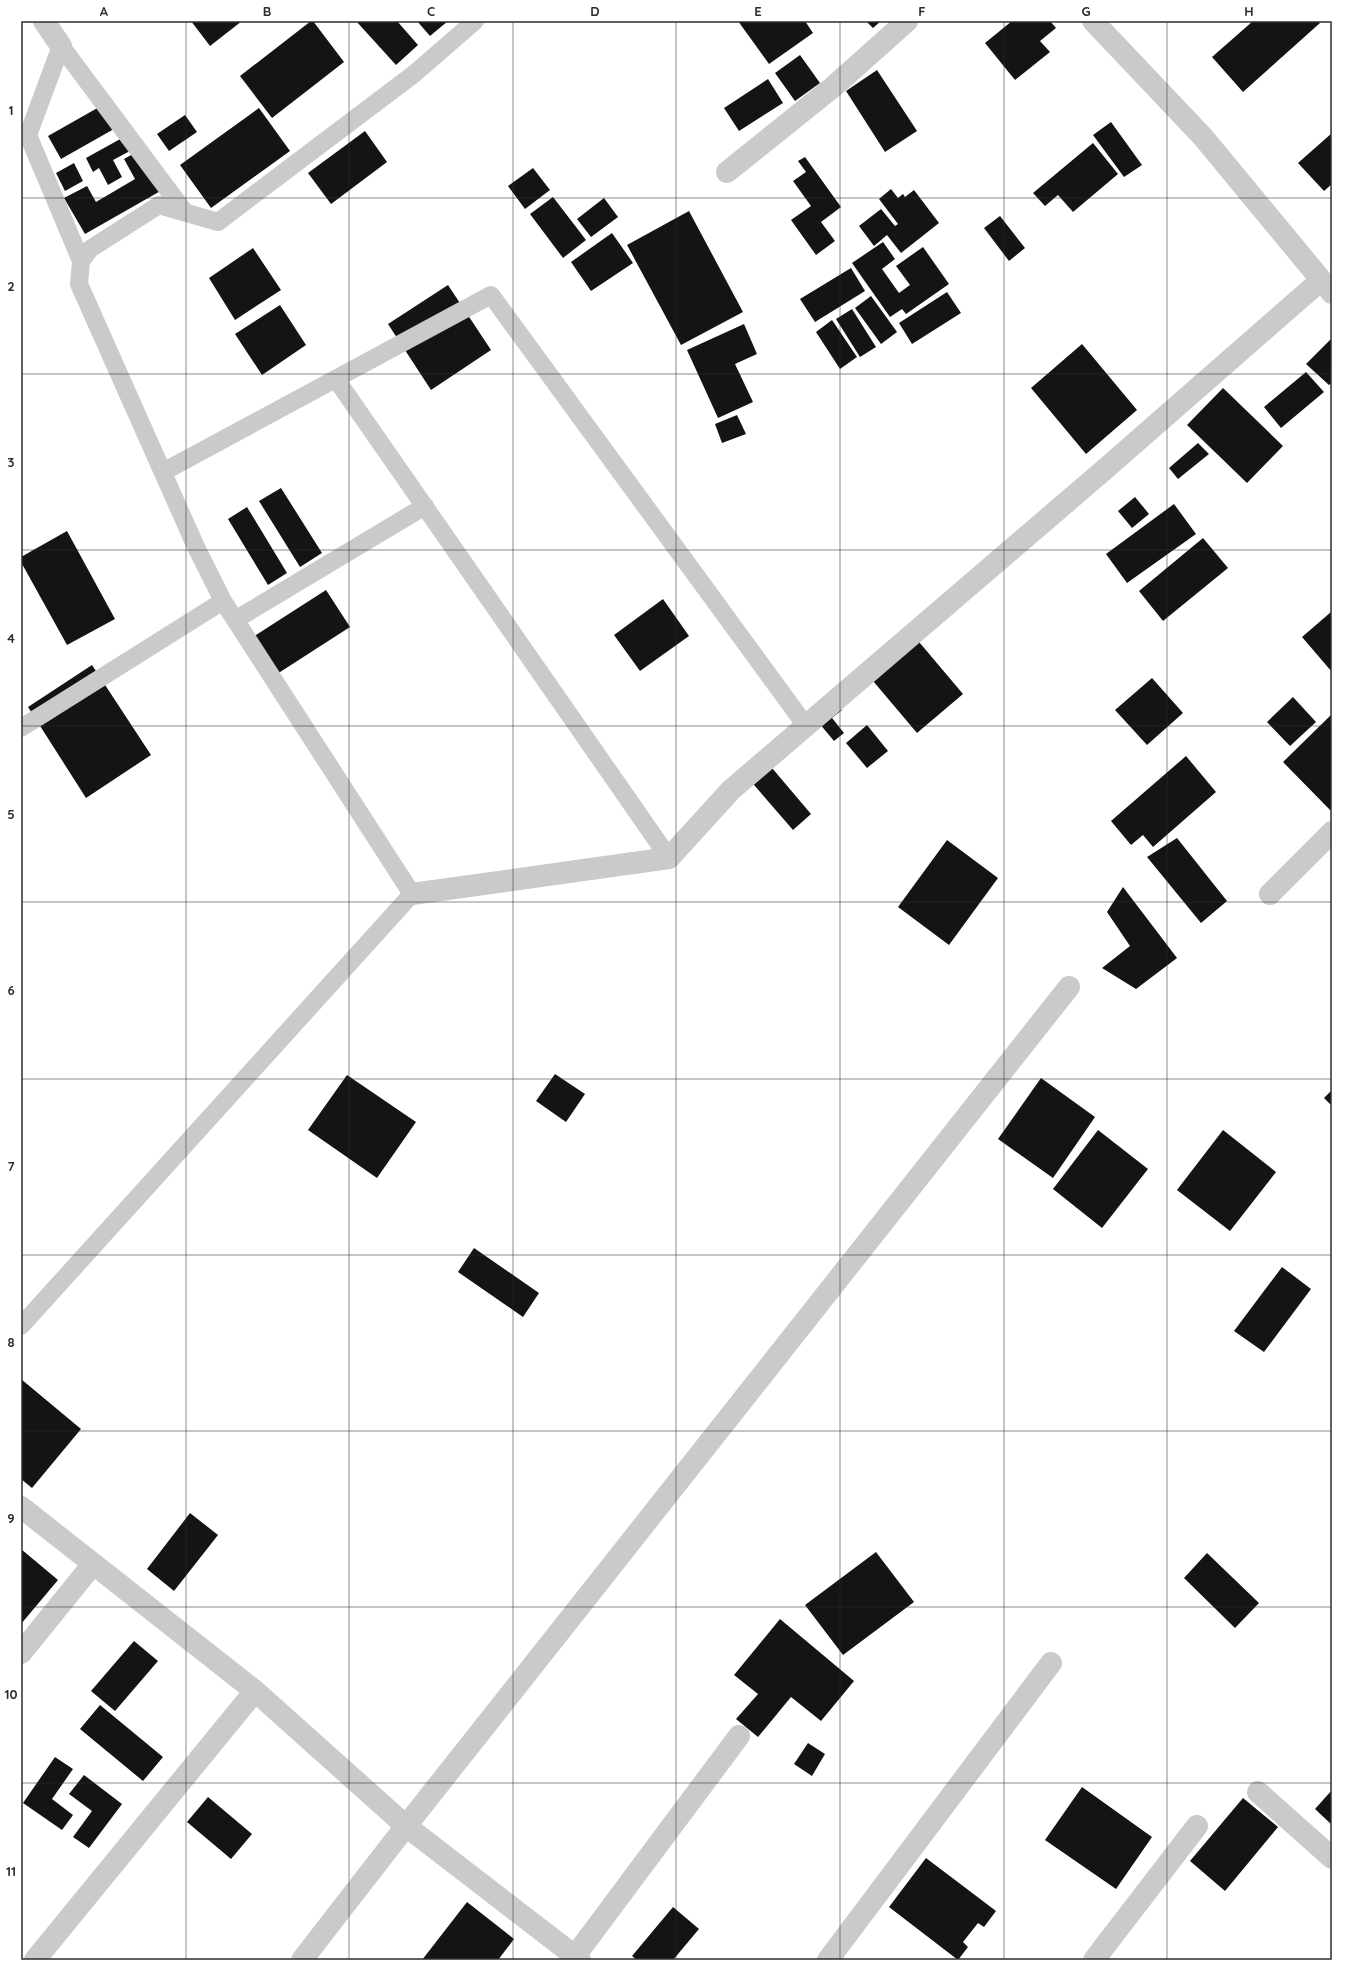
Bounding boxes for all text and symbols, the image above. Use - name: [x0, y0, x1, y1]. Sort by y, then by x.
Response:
- text: A: [100, 3, 109, 19]
- text: B: [263, 3, 271, 19]
- text: C: [427, 3, 435, 19]
- text: D: [590, 3, 600, 19]
- text: E: [754, 3, 762, 19]
- text: F: [918, 3, 926, 19]
- text: G: [1081, 3, 1091, 19]
- text: H: [1244, 3, 1254, 19]
- text: 1: [8, 102, 14, 118]
- text: 2: [7, 278, 15, 294]
- text: 3: [8, 454, 15, 470]
- text: 4: [7, 630, 15, 646]
- text: 5: [7, 806, 15, 822]
- text: 6: [7, 982, 15, 998]
- text: 7: [7, 1158, 15, 1174]
- text: 8: [7, 1334, 15, 1350]
- text: 9: [7, 1510, 15, 1526]
- text: 10: [4, 1686, 18, 1702]
- text: 11: [6, 1863, 16, 1879]

